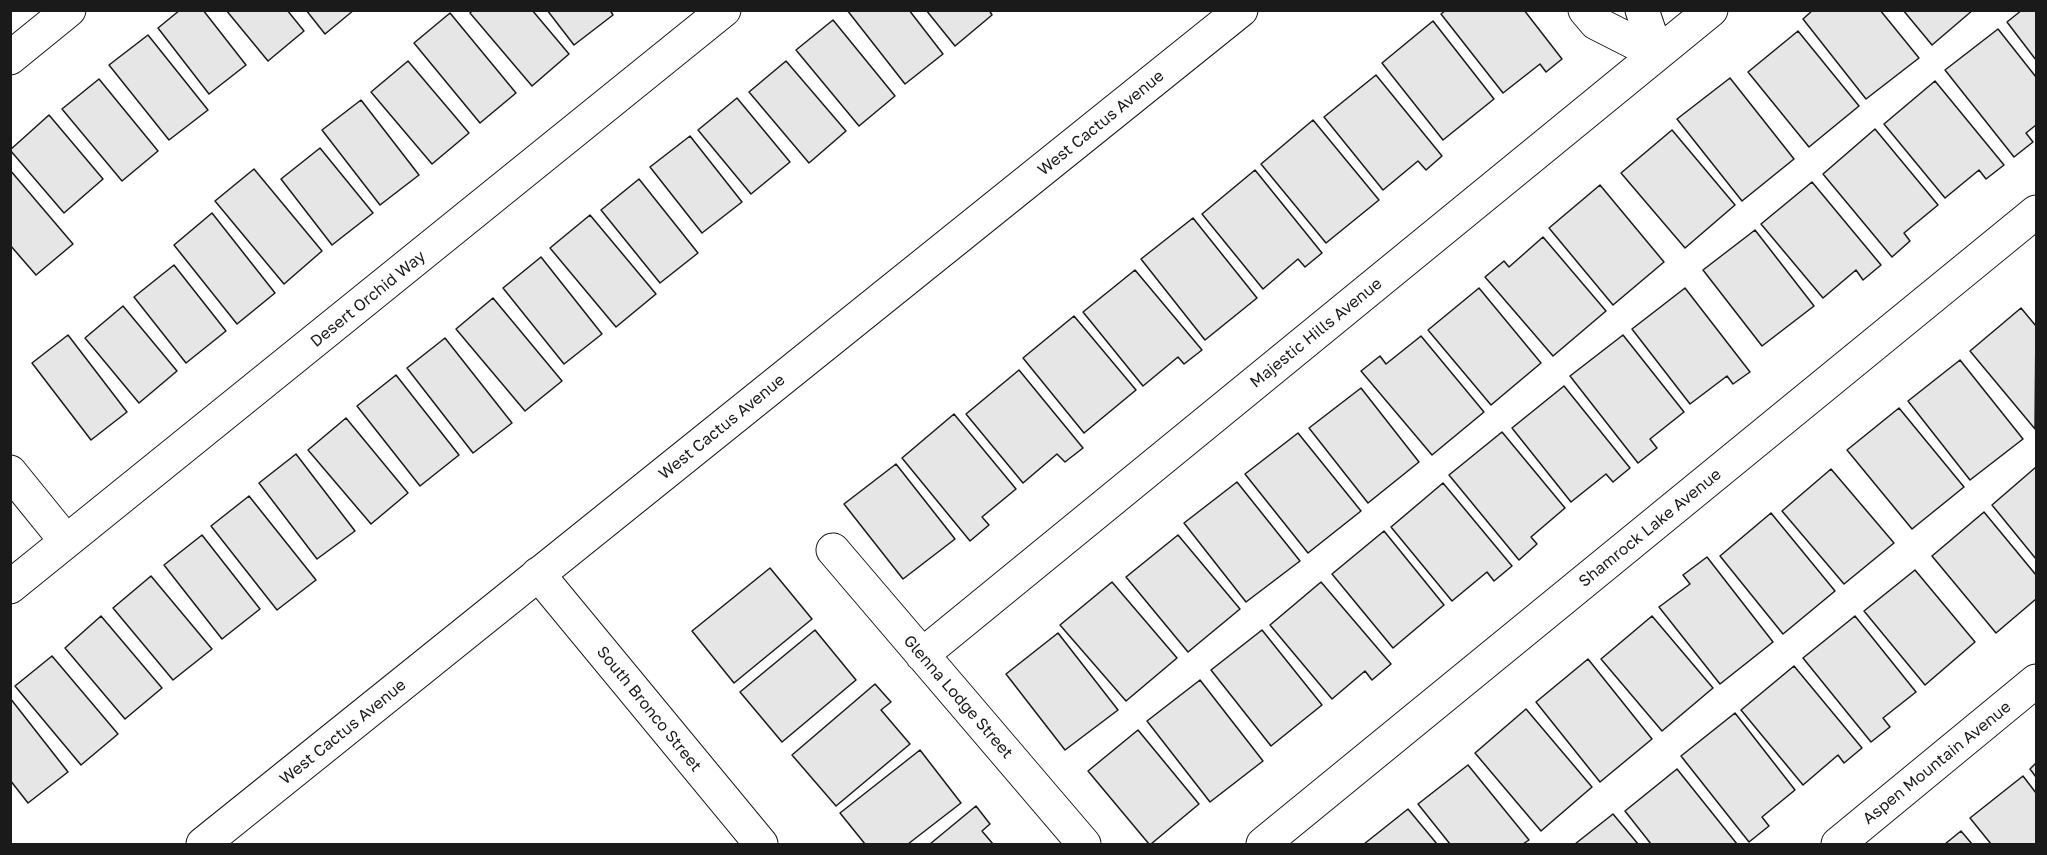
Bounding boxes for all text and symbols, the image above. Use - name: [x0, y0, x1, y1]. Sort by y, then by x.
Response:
- street label: West Cactus Avenue: [1034, 66, 1168, 180]
- street label: Desert Orchid Way: [307, 247, 429, 351]
- street label: Majestic Hills Avenue: [1246, 274, 1386, 392]
- street label: West Cactus Avenue: [655, 370, 789, 484]
- street label: Shamrock Lake Avenue: [1575, 465, 1725, 591]
- street label: Glenna Lodge Street: [899, 631, 1017, 763]
- street label: South Bronco Street: [593, 642, 705, 776]
- street label: West Cactus Avenue: [276, 675, 410, 789]
- street label: Aspen Mountain Avenue: [1859, 697, 2015, 829]

